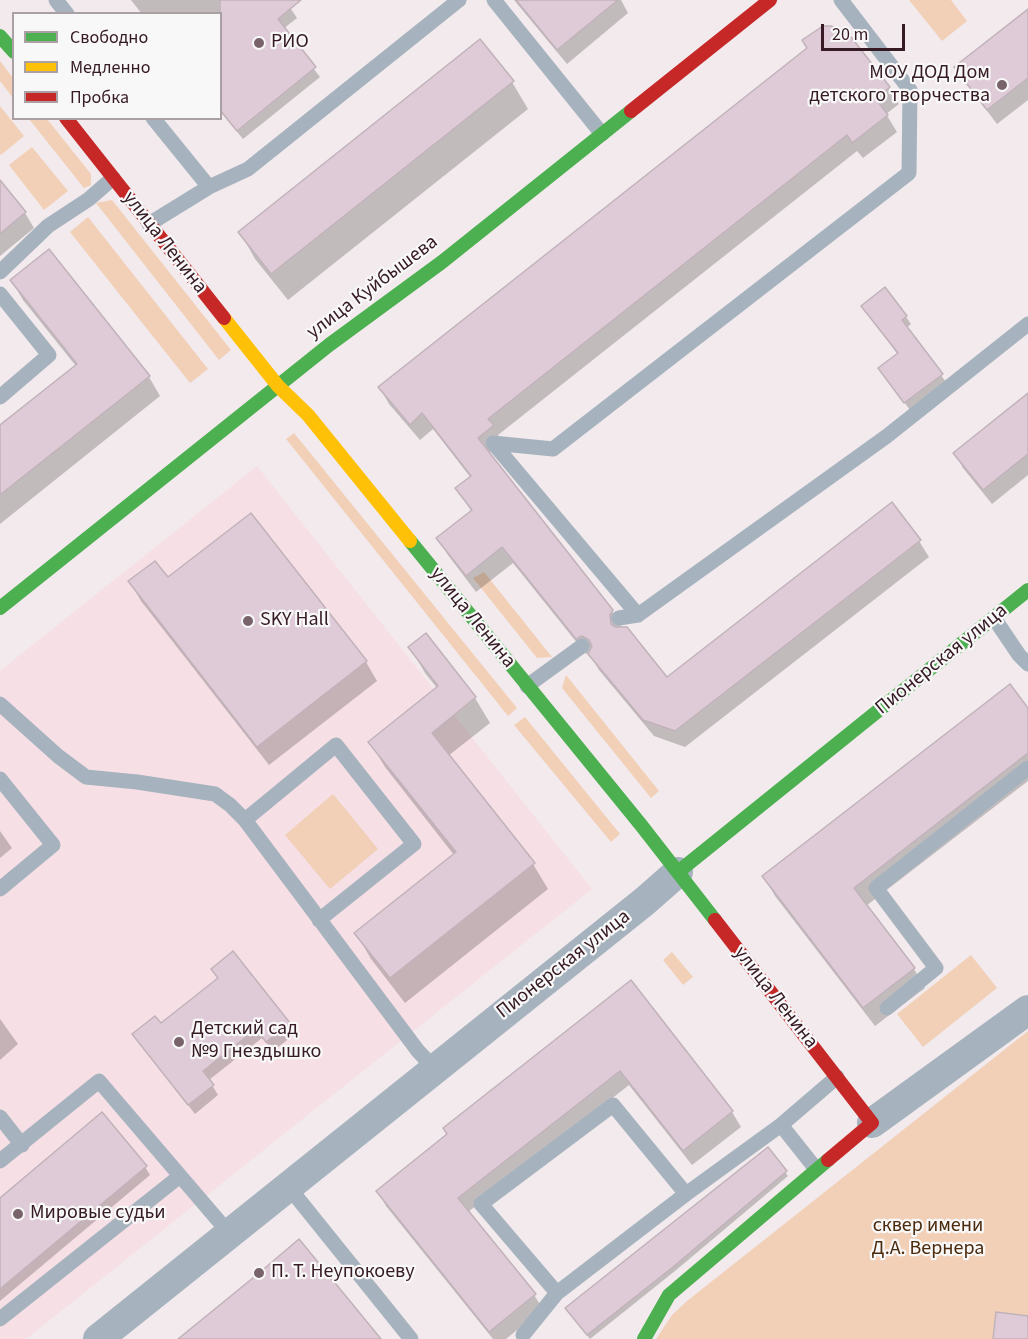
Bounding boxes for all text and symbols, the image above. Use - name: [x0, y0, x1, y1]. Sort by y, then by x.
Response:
- legend: [12, 12, 222, 120]
- scale bar: [824, 12, 908, 50]
- text: 20 m: [832, 22, 868, 47]
- text: Свободно: [70, 25, 148, 50]
- place label: РИО: [271, 31, 309, 55]
- marker: РИО: [252, 36, 266, 50]
- text: Медленно: [70, 55, 150, 80]
- place label: МОУ ДОД Дом детского творчества: [809, 62, 990, 109]
- marker: МОУ ДОД Дом детского творчества: [995, 78, 1009, 92]
- text: Пробка: [70, 85, 129, 110]
- street label: улица Ленина: [117, 187, 211, 299]
- street label: улица Куйбышева: [303, 231, 443, 345]
- street label: улица Ленина: [424, 563, 520, 673]
- street label: Пионерская улица: [871, 599, 1013, 721]
- place label: SKY Hall: [260, 609, 329, 633]
- marker: SKY Hall: [241, 614, 255, 628]
- street label: Пионерская улица: [492, 905, 636, 1025]
- street label: улица Ленина: [728, 942, 822, 1054]
- place label: Детский сад №9 Гнездышко: [191, 1018, 321, 1065]
- marker: Детский сад №9 Гнездышко: [172, 1035, 186, 1049]
- place label: Мировые судьи: [30, 1202, 166, 1226]
- marker: Мировые судьи: [11, 1207, 25, 1221]
- park label: сквер имени Д.А. Вернера: [872, 1215, 984, 1262]
- place label: П. Т. Неупокоеву: [271, 1261, 415, 1285]
- marker: П. Т. Неупокоеву: [252, 1266, 266, 1280]

